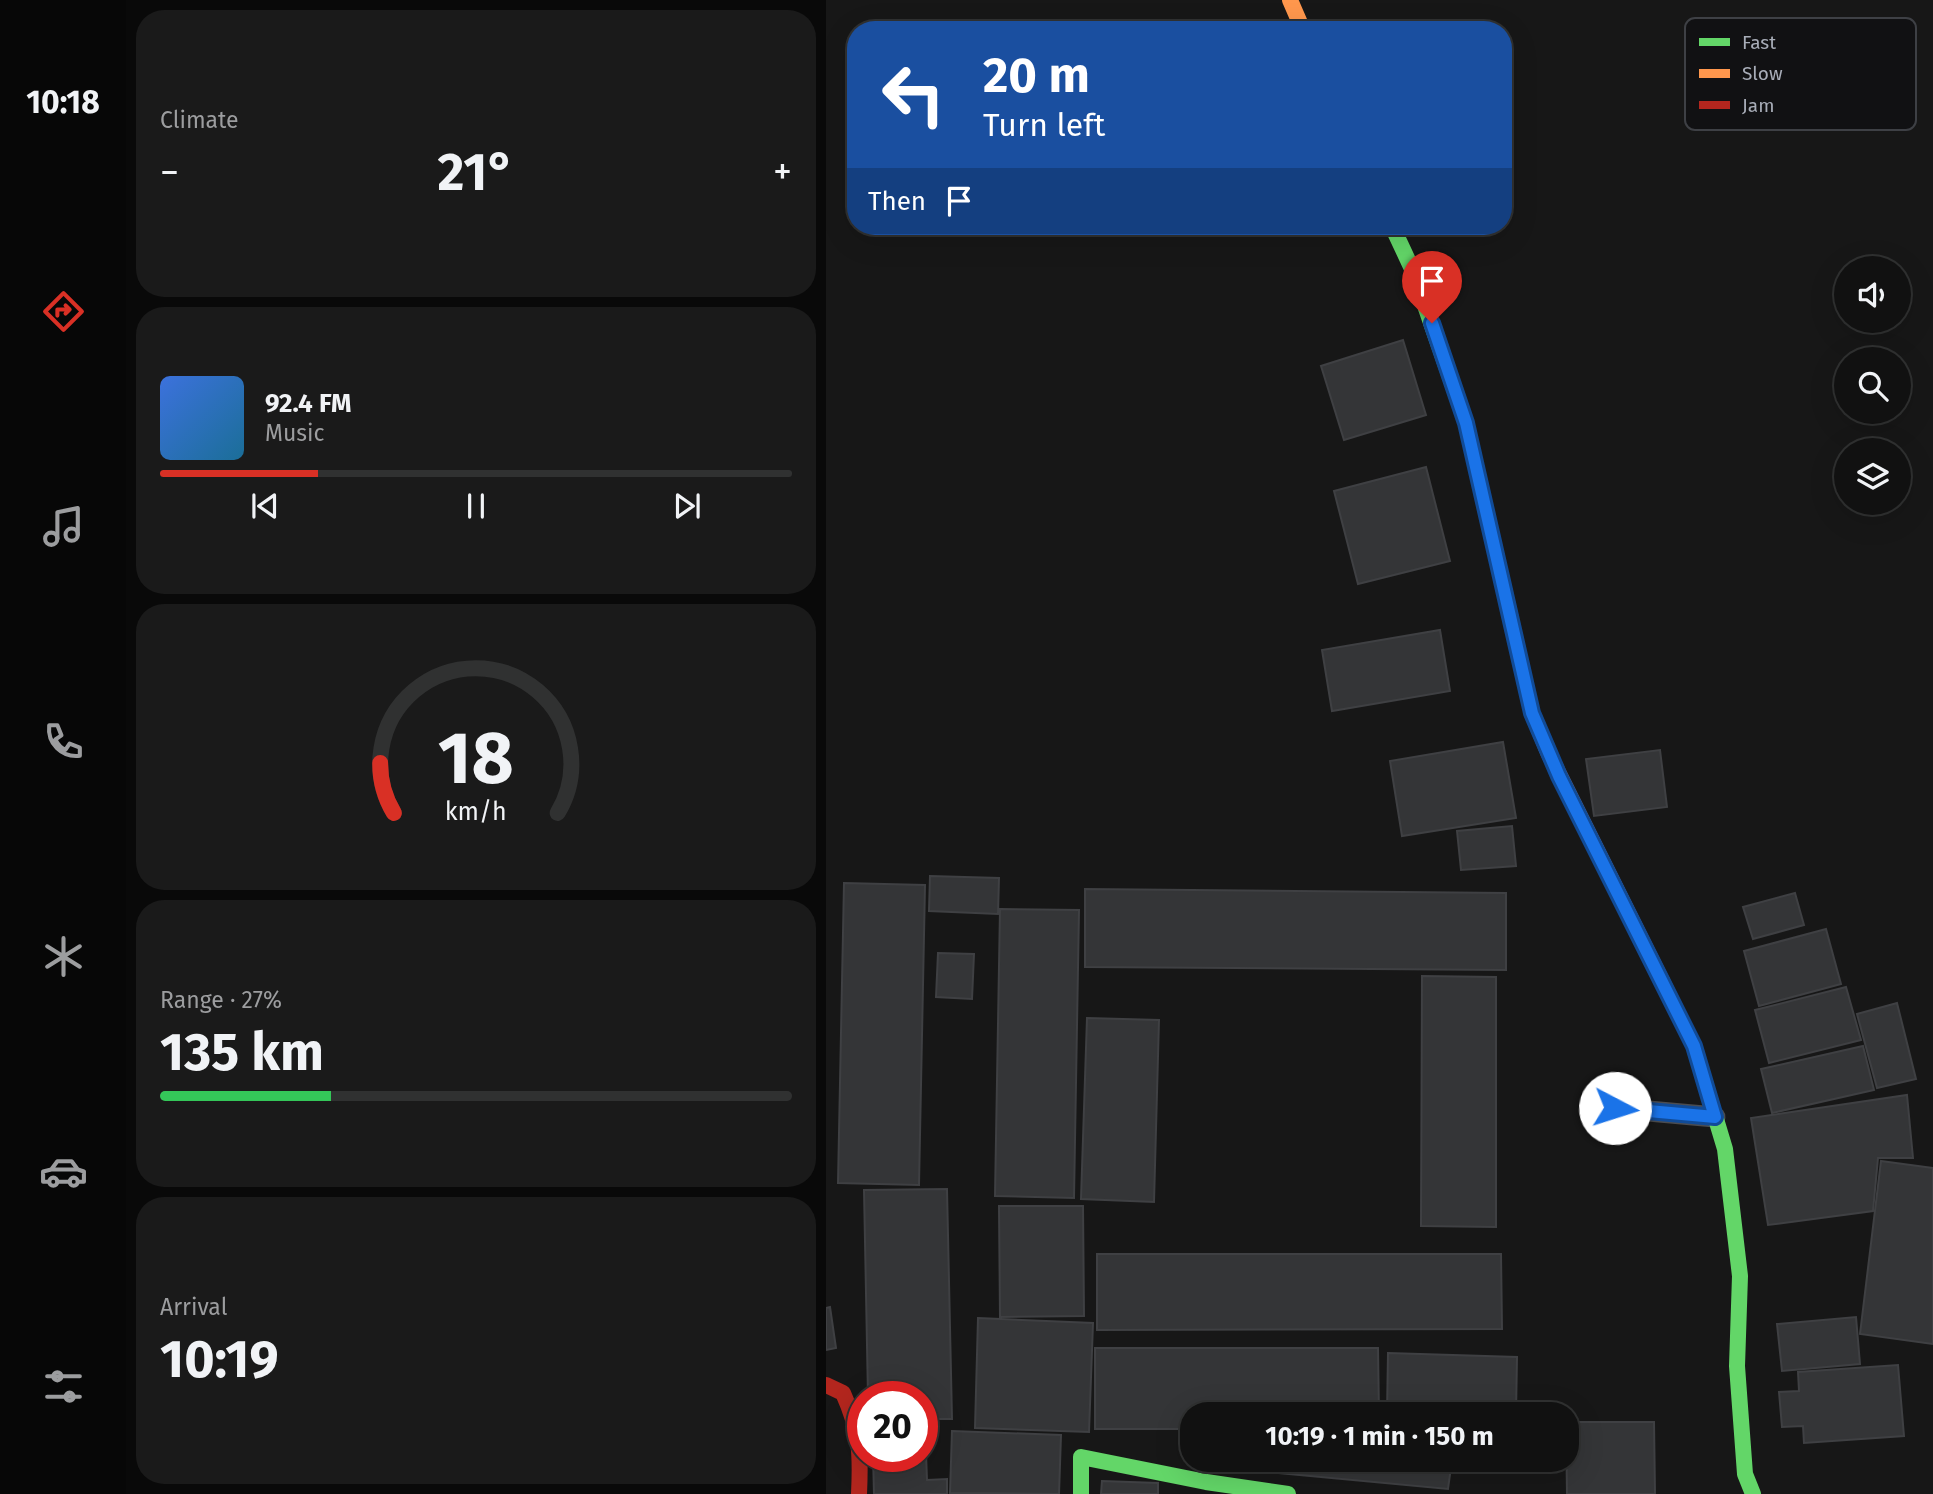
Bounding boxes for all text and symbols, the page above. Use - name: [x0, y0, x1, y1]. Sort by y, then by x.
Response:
- legend: [1685, 18, 1916, 130]
- text: Fast: [1742, 31, 1776, 54]
- text: 20 m: [983, 46, 1090, 105]
- icon: left: [868, 49, 959, 140]
- text: Slow: [1742, 62, 1783, 85]
- text: 10:18: [26, 83, 100, 121]
- text: Jam: [1742, 94, 1774, 117]
- text: Climate: [160, 106, 239, 134]
- text: Turn left: [983, 106, 1105, 144]
- text: 21°: [438, 141, 515, 204]
- text: −: [160, 149, 179, 195]
- text: +: [773, 149, 792, 195]
- icon: arrive: [940, 182, 978, 220]
- text: Then: [868, 186, 926, 217]
- pin: [1402, 251, 1462, 323]
- map controls: [1834, 256, 1911, 515]
- button: sound: [1834, 256, 1911, 333]
- icon: arrive: [1413, 262, 1451, 300]
- icon: directions: [39, 287, 88, 336]
- button: search: [1834, 347, 1911, 424]
- text: 92.4 FM: [265, 388, 351, 419]
- text: Music: [265, 419, 325, 447]
- button: layers: [1834, 438, 1911, 515]
- icon: previous: [246, 487, 284, 525]
- icon: pause: [457, 487, 495, 525]
- icon: next: [668, 487, 706, 525]
- icon: music: [39, 502, 88, 551]
- text: 18: [438, 715, 514, 802]
- icon: phone: [39, 717, 88, 766]
- text: km/h: [445, 797, 507, 827]
- icon: climate: [39, 932, 88, 981]
- text: Range · 27%: [160, 986, 282, 1014]
- text: 135 km: [160, 1021, 324, 1084]
- position arrow: [1578, 1071, 1652, 1145]
- icon: car: [39, 1147, 88, 1196]
- text: Arrival: [160, 1293, 227, 1321]
- text: 10:19: [160, 1328, 279, 1391]
- icon: filters: [39, 1362, 88, 1411]
- speed limit sign: 20: [847, 1381, 938, 1472]
- text: 10:19 · 1 min · 150 m: [1265, 1421, 1494, 1452]

